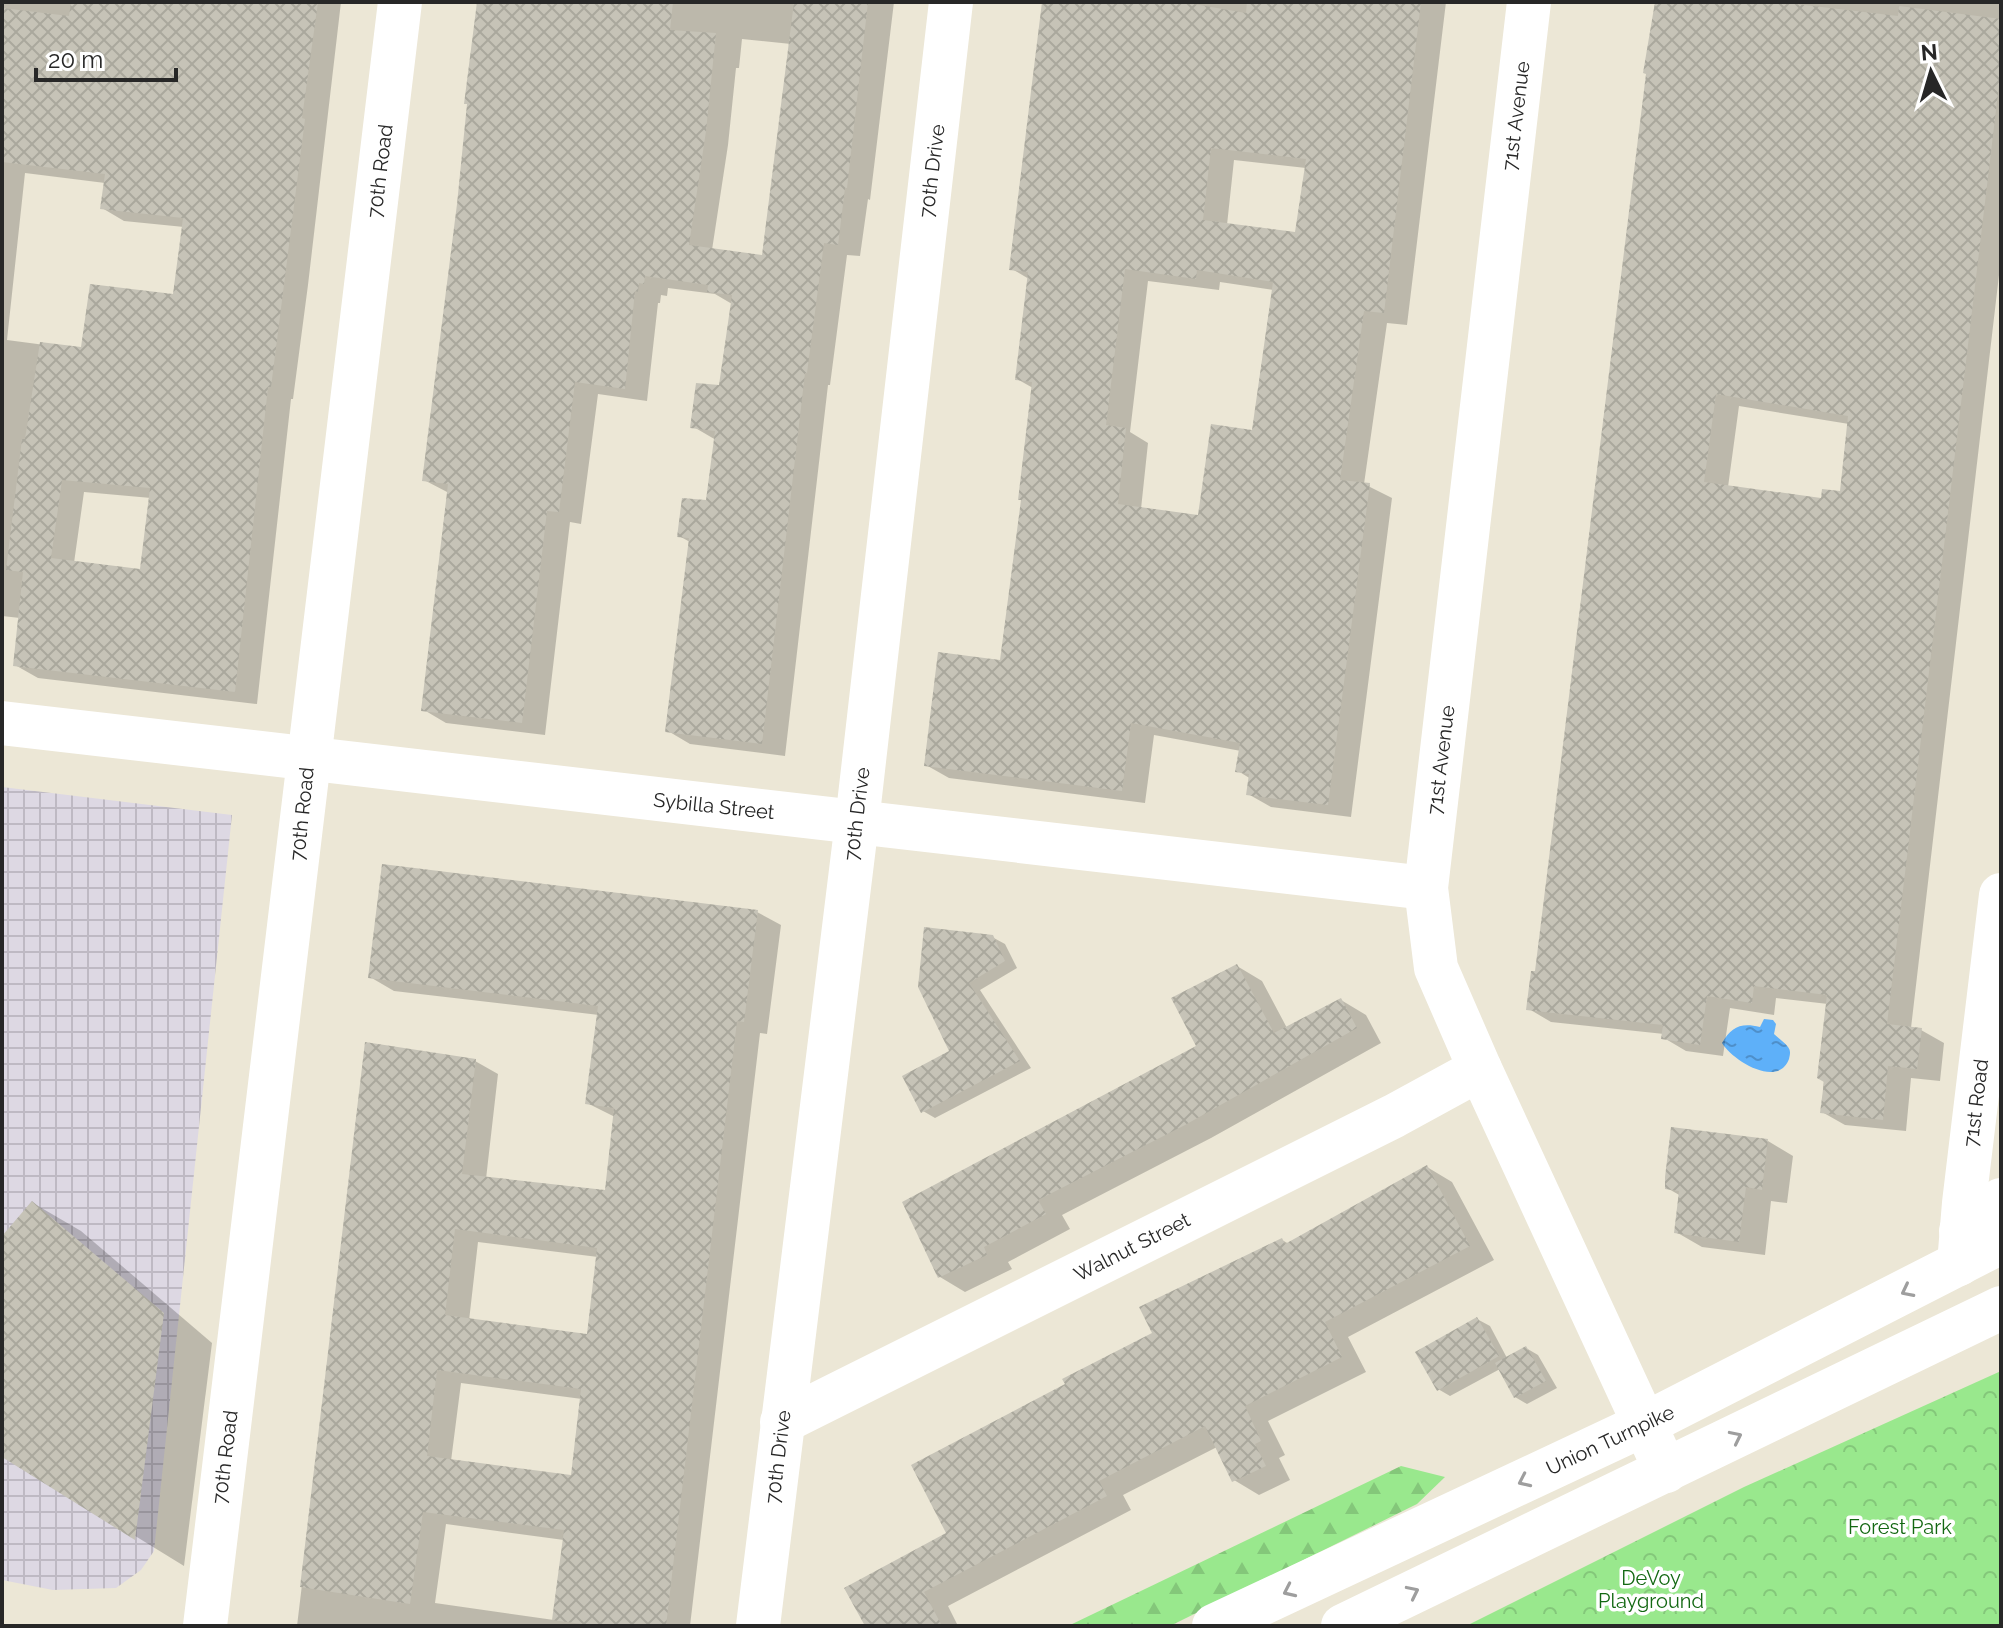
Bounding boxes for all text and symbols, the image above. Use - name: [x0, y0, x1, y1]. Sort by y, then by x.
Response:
- scale bar: [36, 32, 176, 82]
- north arrow: [1891, 32, 1971, 112]
- text: N: [1920, 38, 1939, 66]
- text: 20 m: [48, 45, 103, 74]
- street label: 71st Avenue: [1497, 60, 1535, 172]
- street label: 70th Road: [362, 123, 398, 219]
- street label: 70th Drive: [914, 123, 950, 219]
- street label: 71st Avenue: [1422, 704, 1460, 816]
- street label: 70th Road: [285, 766, 319, 862]
- street label: 70th Drive: [839, 766, 875, 862]
- street label: Sybilla Street: [652, 788, 776, 824]
- street label: 71st Road: [1959, 1058, 1993, 1148]
- street label: Walnut Street: [1070, 1207, 1194, 1287]
- one-way arrow: [1900, 1281, 1915, 1296]
- street label: Union Turnpike: [1542, 1400, 1678, 1480]
- street label: 70th Road: [207, 1409, 243, 1505]
- street label: 70th Drive: [760, 1409, 796, 1505]
- one-way arrow: [1728, 1431, 1743, 1447]
- one-way arrow: [1518, 1471, 1532, 1487]
- park label: Forest Park: [1848, 1515, 1952, 1539]
- park label: DeVoy Playground: [1598, 1566, 1704, 1613]
- one-way arrow: [1282, 1581, 1297, 1597]
- one-way arrow: [1405, 1586, 1420, 1602]

